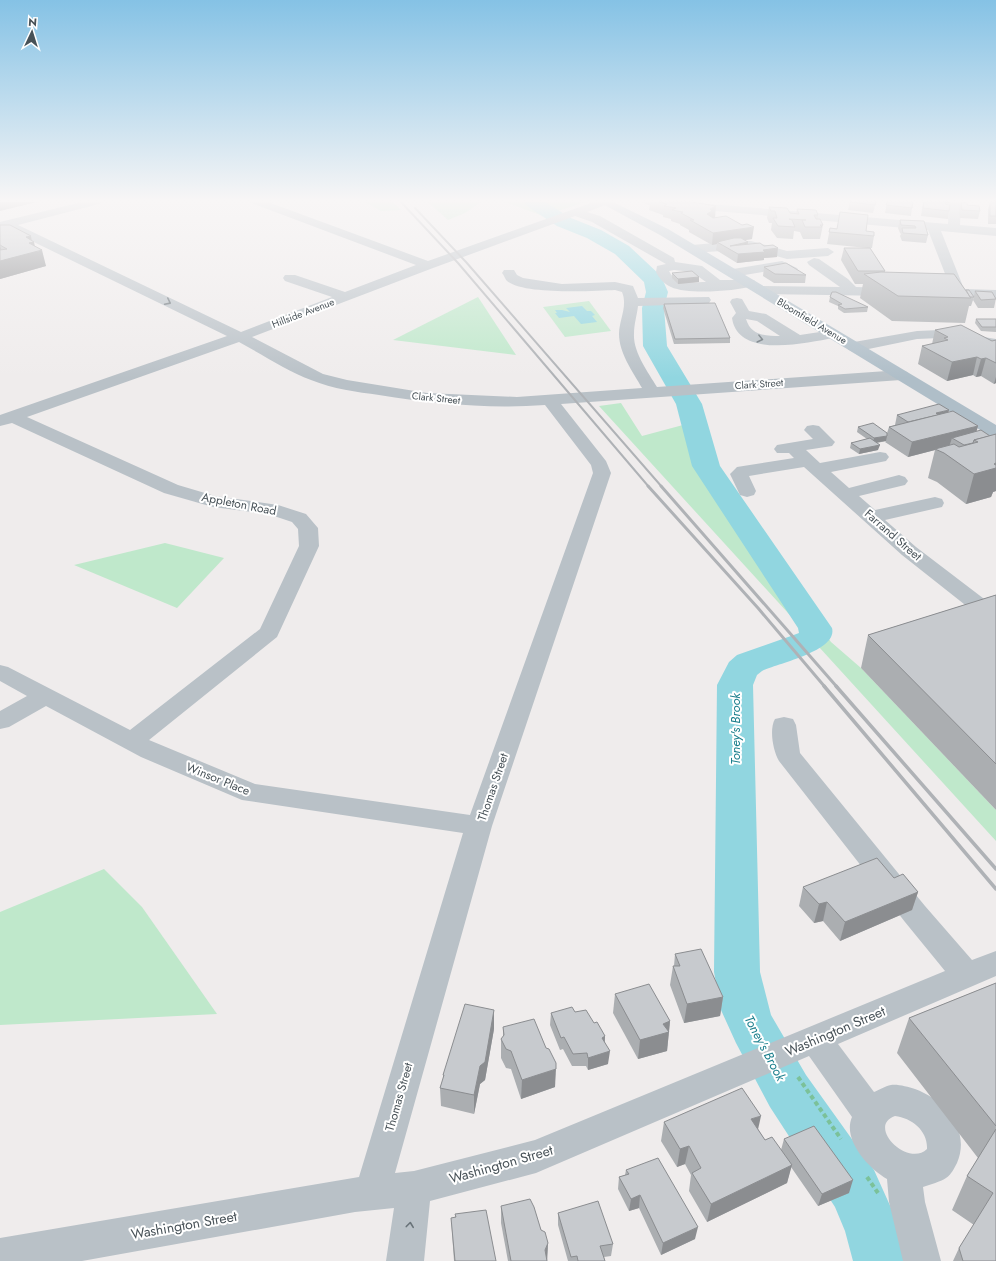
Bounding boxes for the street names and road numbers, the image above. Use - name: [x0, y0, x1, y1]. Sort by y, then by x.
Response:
- street label: Hillside Avenue: [270, 294, 336, 332]
- street label: Bloomfield Avenue: [774, 294, 850, 348]
- street label: Clark Street: [734, 375, 784, 393]
- street label: Clark Street: [411, 388, 462, 408]
- street label: Appleton Road: [200, 488, 278, 520]
- street label: Farrand Street: [860, 505, 926, 565]
- street label: Thomas Street: [473, 751, 513, 823]
- street label: Winsor Place: [183, 758, 253, 800]
- street label: Washington Street: [782, 1001, 889, 1061]
- street label: Thomas Street: [381, 1060, 417, 1133]
- street label: Washington Street: [447, 1139, 556, 1188]
- street label: Washington Street: [130, 1206, 239, 1244]

